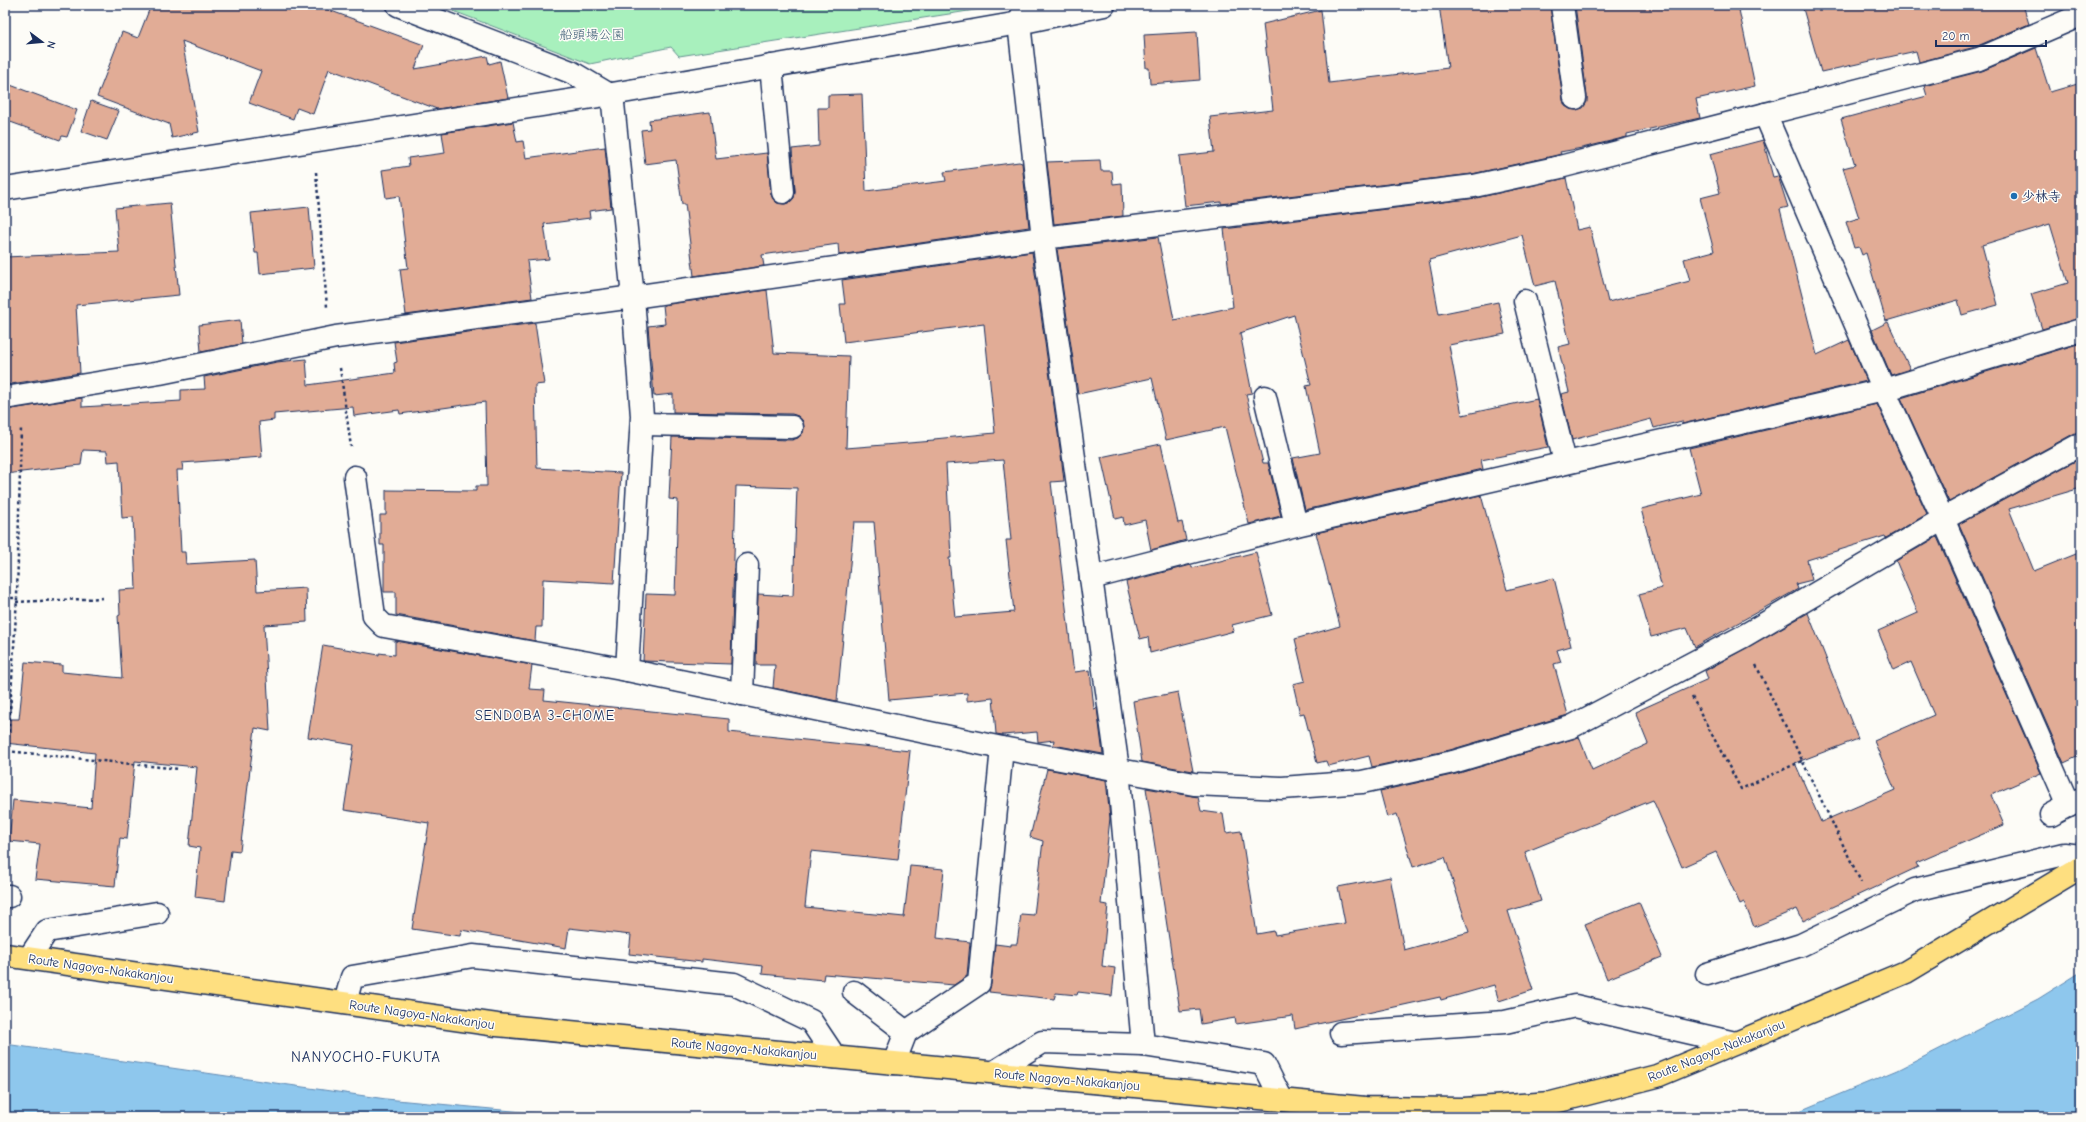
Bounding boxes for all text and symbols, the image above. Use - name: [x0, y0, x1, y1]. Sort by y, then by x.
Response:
- north arrow: [22, 22, 62, 62]
- scale bar: [1936, 22, 2046, 48]
- park label: 船頭場公園: [559, 27, 625, 42]
- text: 20 m: [1942, 29, 1970, 43]
- text: N: [44, 39, 58, 50]
- place label: 少林寺: [2022, 189, 2061, 204]
- marker: 少林寺: [2009, 191, 2019, 201]
- district label: SENDOBA 3-CHOME: [475, 707, 615, 724]
- street label: Route Nagoya-Nakakanjou: [27, 951, 174, 986]
- street label: Route Nagoya-Nakakanjou: [348, 997, 495, 1032]
- street label: Route Nagoya-Nakakanjou: [1646, 1016, 1787, 1085]
- street label: Route Nagoya-Nakakanjou: [670, 1035, 817, 1062]
- district label: NANYOCHO-FUKUTA: [291, 1048, 441, 1066]
- street label: Route Nagoya-Nakakanjou: [993, 1066, 1140, 1093]

